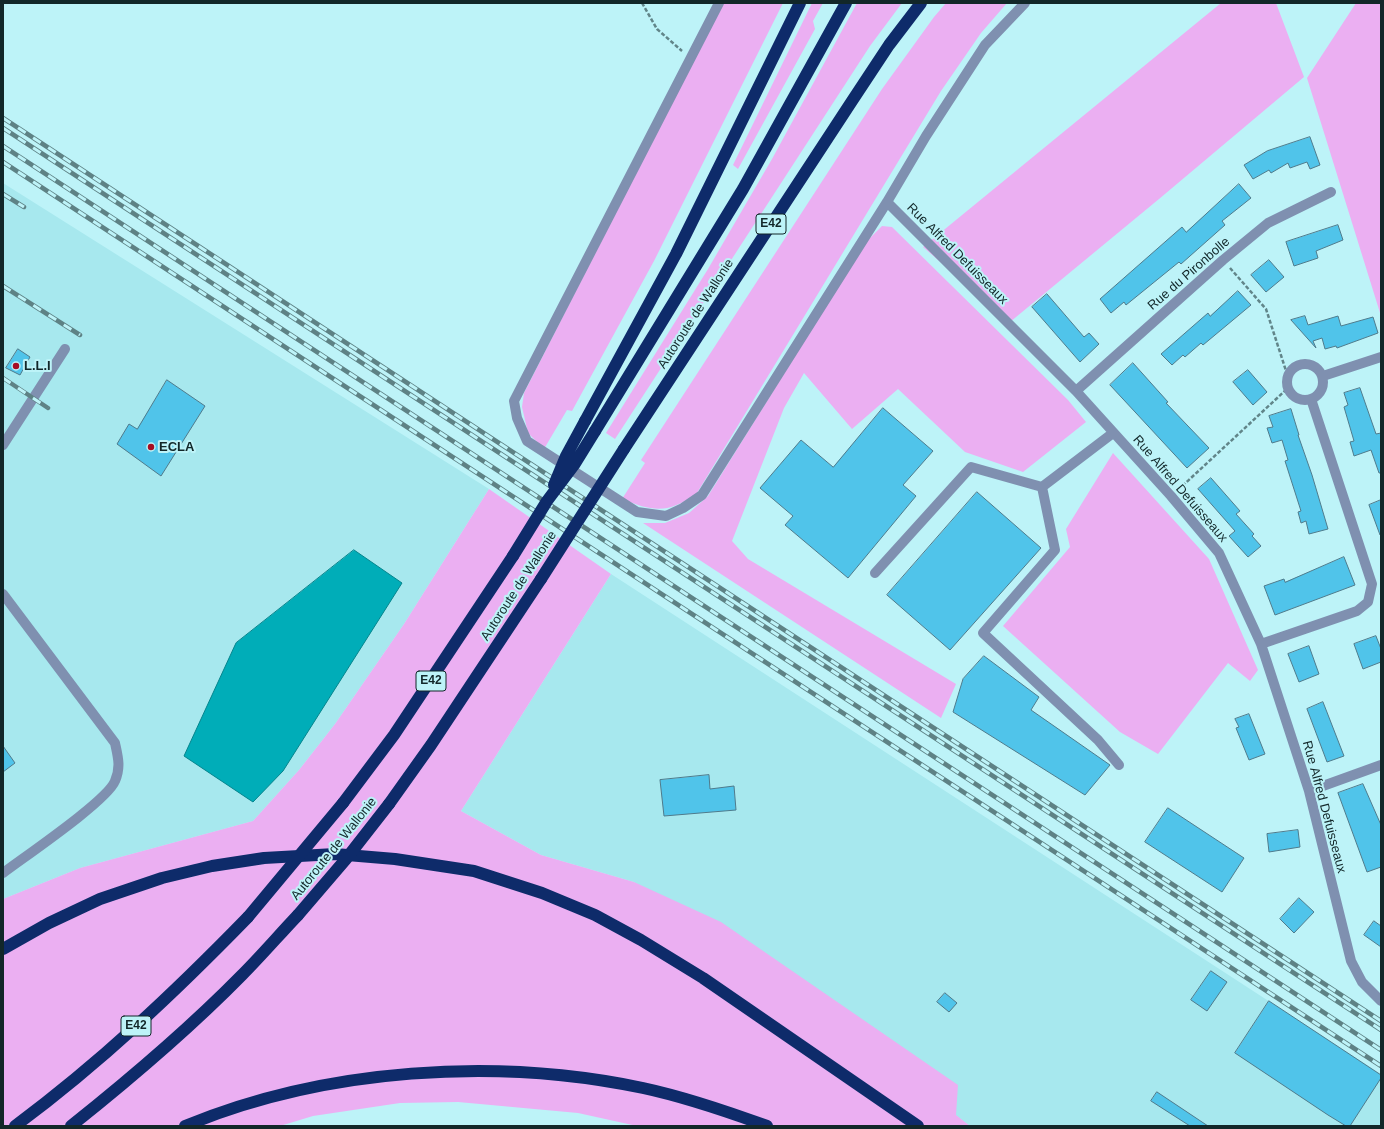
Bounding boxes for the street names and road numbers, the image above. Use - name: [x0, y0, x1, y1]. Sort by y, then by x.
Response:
- street label: Rue Alfred Defuisseaux: [903, 200, 1011, 308]
- road number: E42: [756, 214, 786, 234]
- street label: Rue du Pironbolle: [1145, 234, 1233, 314]
- street label: Autoroute de Wallonie: [655, 256, 737, 372]
- street label: Rue Alfred Defuisseaux: [1129, 432, 1231, 546]
- street label: Autoroute de Wallonie: [478, 528, 560, 644]
- road number: E42: [416, 671, 446, 691]
- street label: Rue Alfred Defuisseaux: [1299, 739, 1349, 875]
- street label: Autoroute de Wallonie: [288, 795, 380, 903]
- road number: E42: [121, 1016, 151, 1036]

